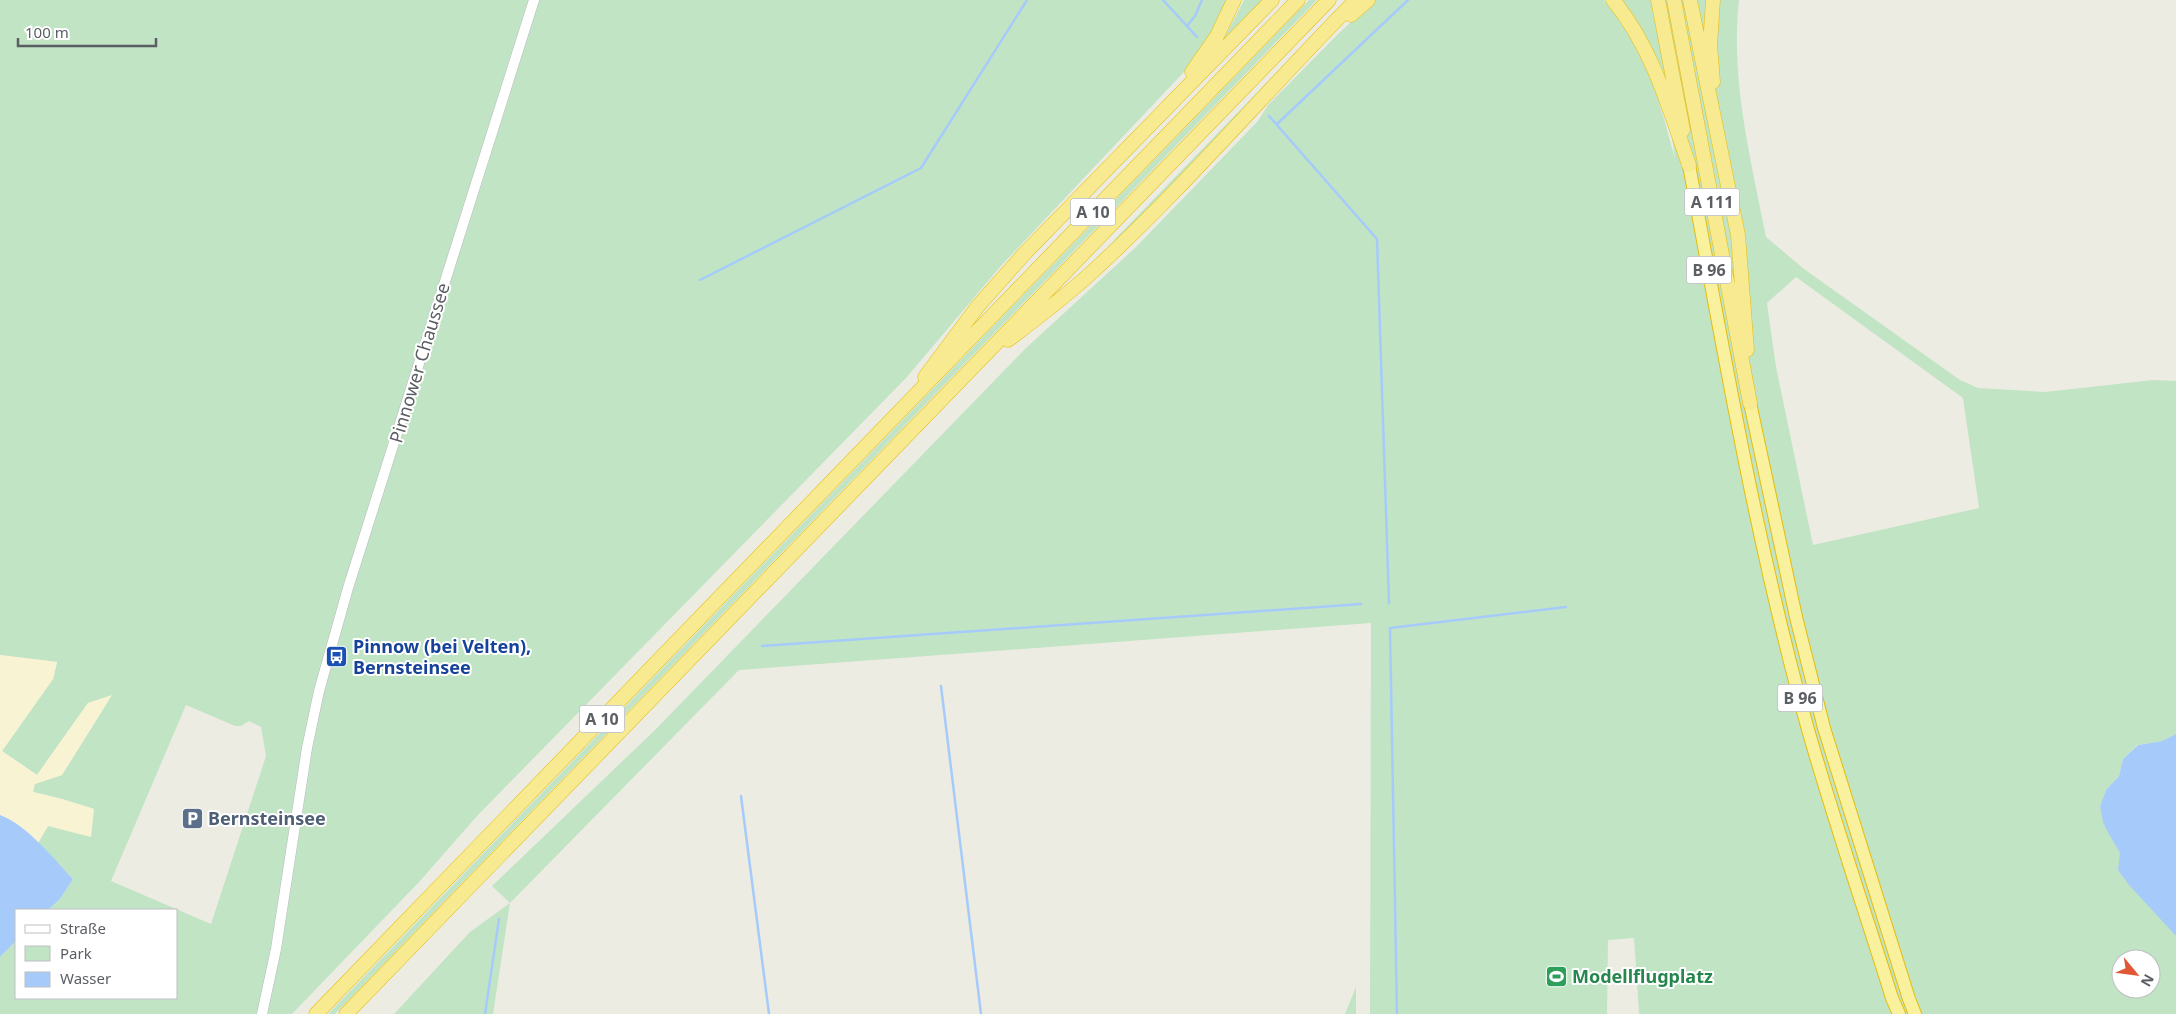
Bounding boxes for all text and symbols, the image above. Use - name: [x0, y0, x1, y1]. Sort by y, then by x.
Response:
- scale bar: [18, 15, 155, 47]
- text: 100 m: [25, 22, 69, 42]
- road number: A 111: [1684, 188, 1740, 216]
- road number: A 10: [1070, 198, 1116, 226]
- road number: B 96: [1686, 256, 1732, 284]
- street label: Pinnower Chaussee: [383, 280, 455, 446]
- place label: Pinnow (bei Velten), Bernsteinsee: [353, 634, 531, 679]
- bus stop icon: Pinnow (bei Velten), Bernsteinsee: [325, 645, 349, 669]
- road number: B 96: [1778, 684, 1822, 711]
- road number: A 10: [580, 706, 624, 732]
- place label: Bernsteinsee: [208, 806, 326, 830]
- parking icon: Bernsteinsee: [180, 807, 204, 831]
- legend: [15, 909, 178, 999]
- text: Straße: [60, 918, 106, 938]
- text: Park: [60, 943, 92, 963]
- north arrow: [2111, 949, 2161, 999]
- place label: Modellflugplatz: [1572, 964, 1713, 988]
- sports icon: Modellflugplatz: [1544, 965, 1568, 989]
- text: Wasser: [60, 968, 111, 988]
- text: N: [2137, 971, 2159, 990]

